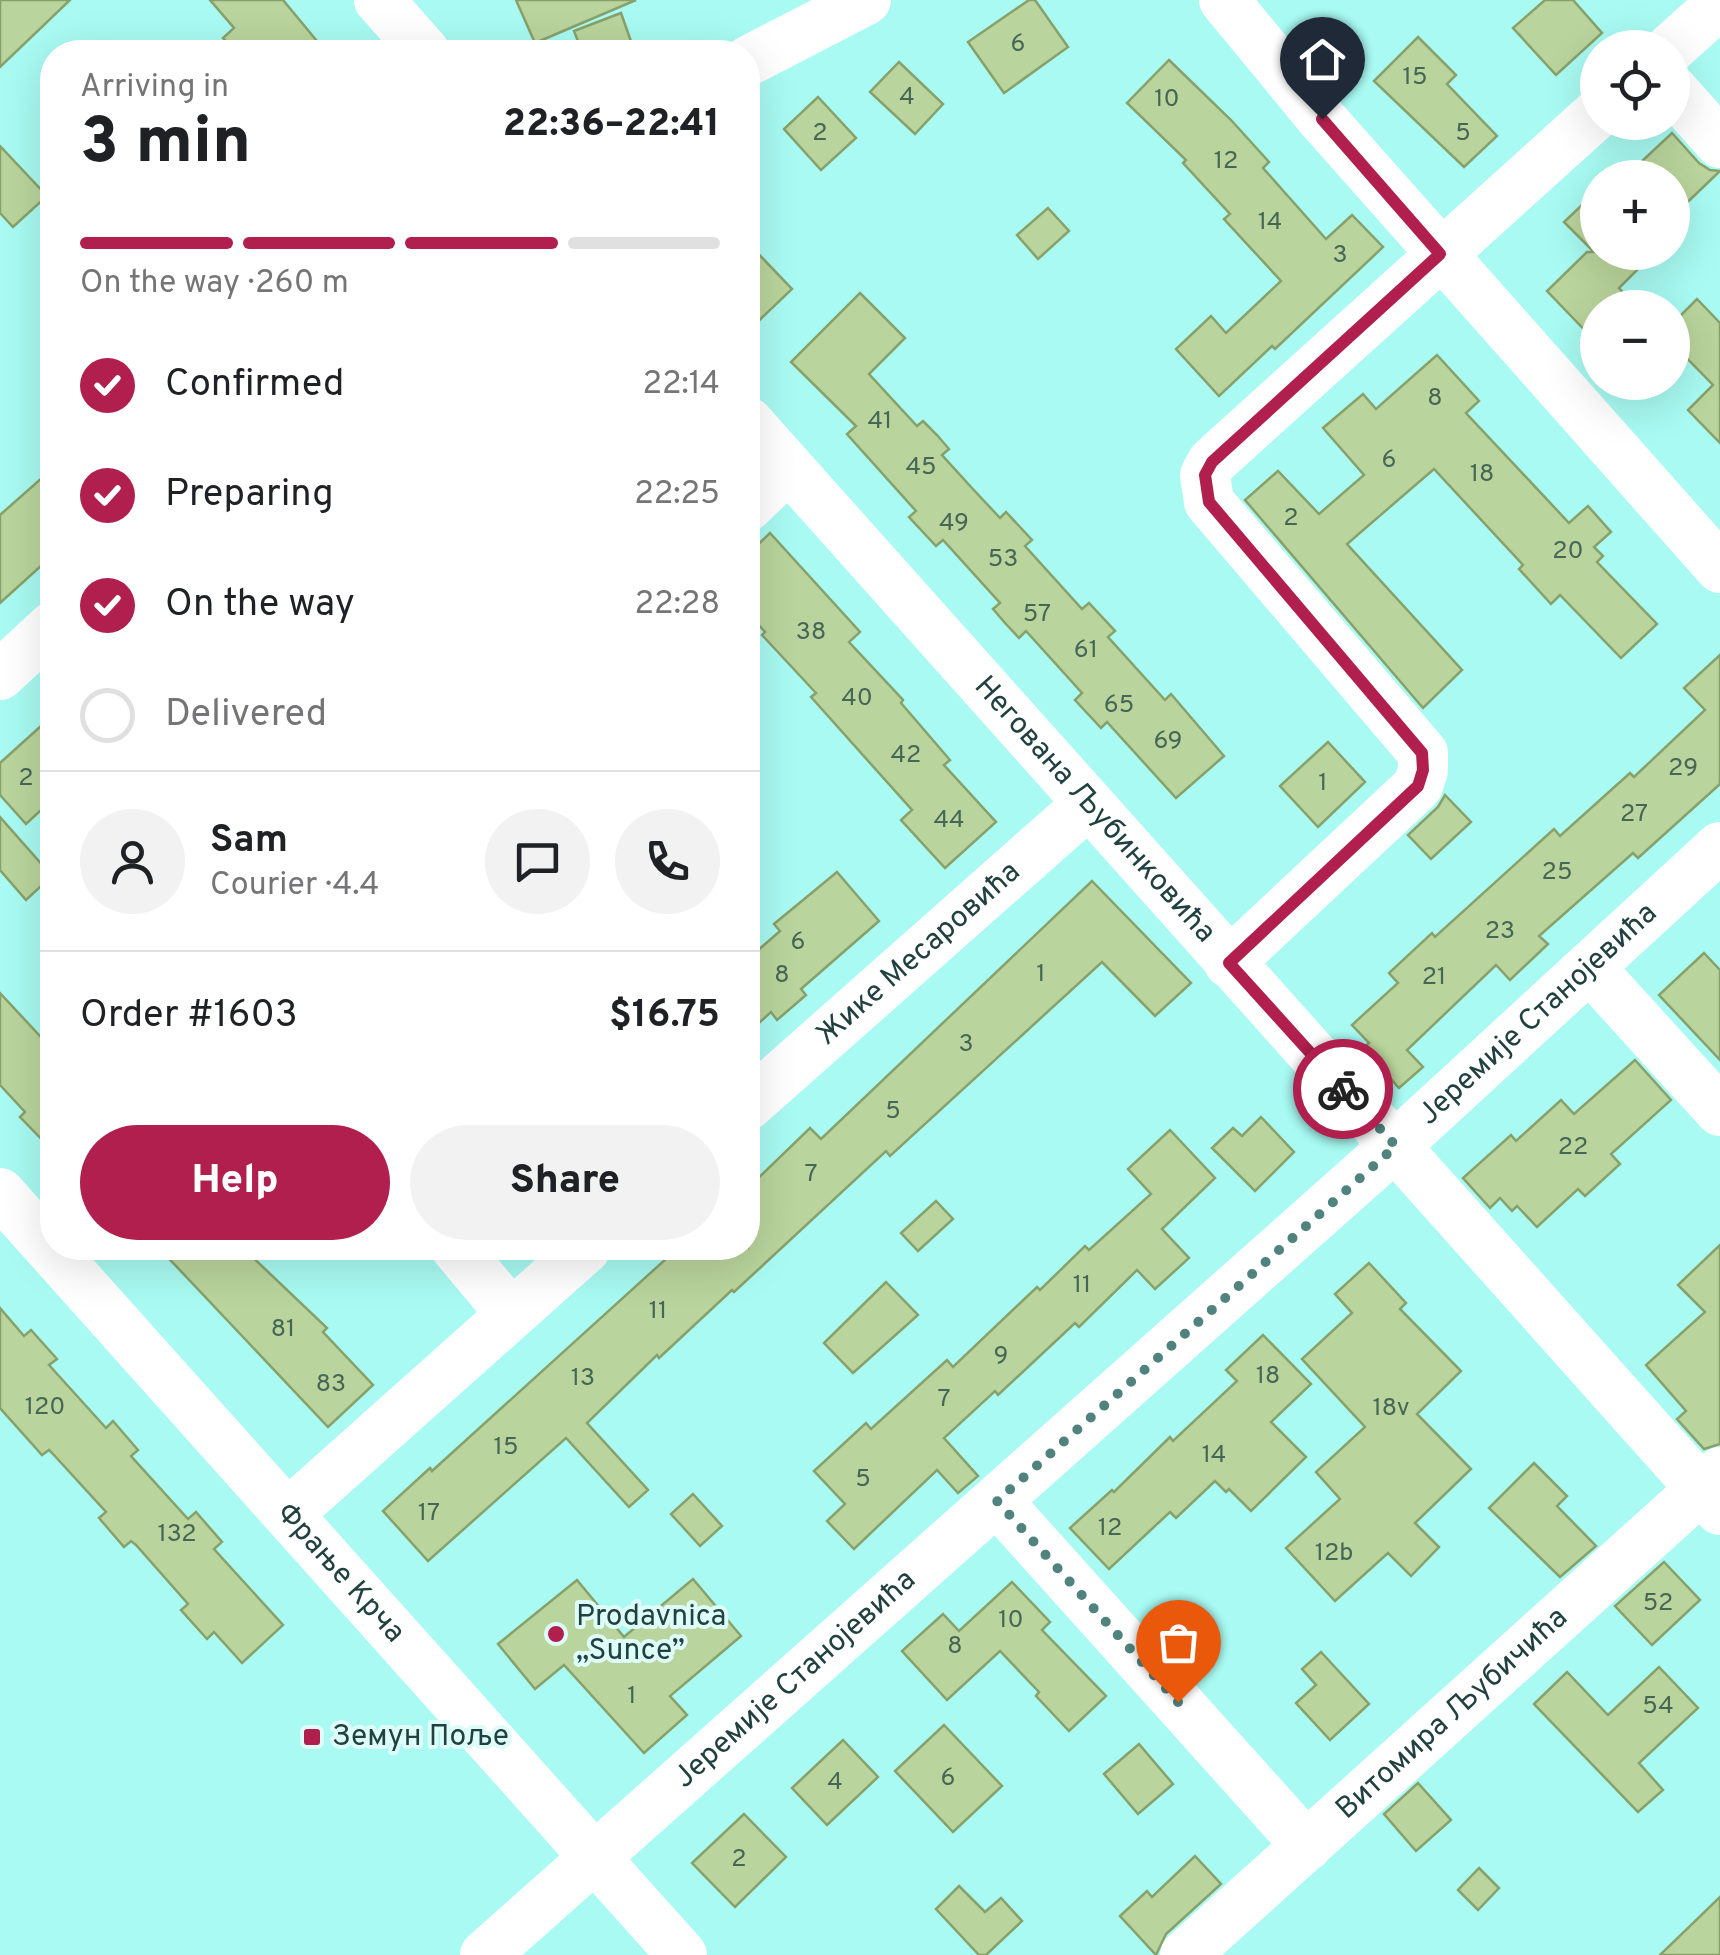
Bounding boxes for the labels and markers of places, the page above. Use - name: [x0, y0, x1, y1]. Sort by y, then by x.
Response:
- pin: [1280, 17, 1365, 120]
- place label: Prodavnica „Sunce”: [576, 1599, 726, 1670]
- pin: [1136, 1600, 1221, 1703]
- marker: Prodavnica „Sunce”: [545, 1623, 567, 1645]
- place label: Земун Поље: [332, 1719, 509, 1756]
- marker: Земун Поље: [301, 1726, 323, 1748]

